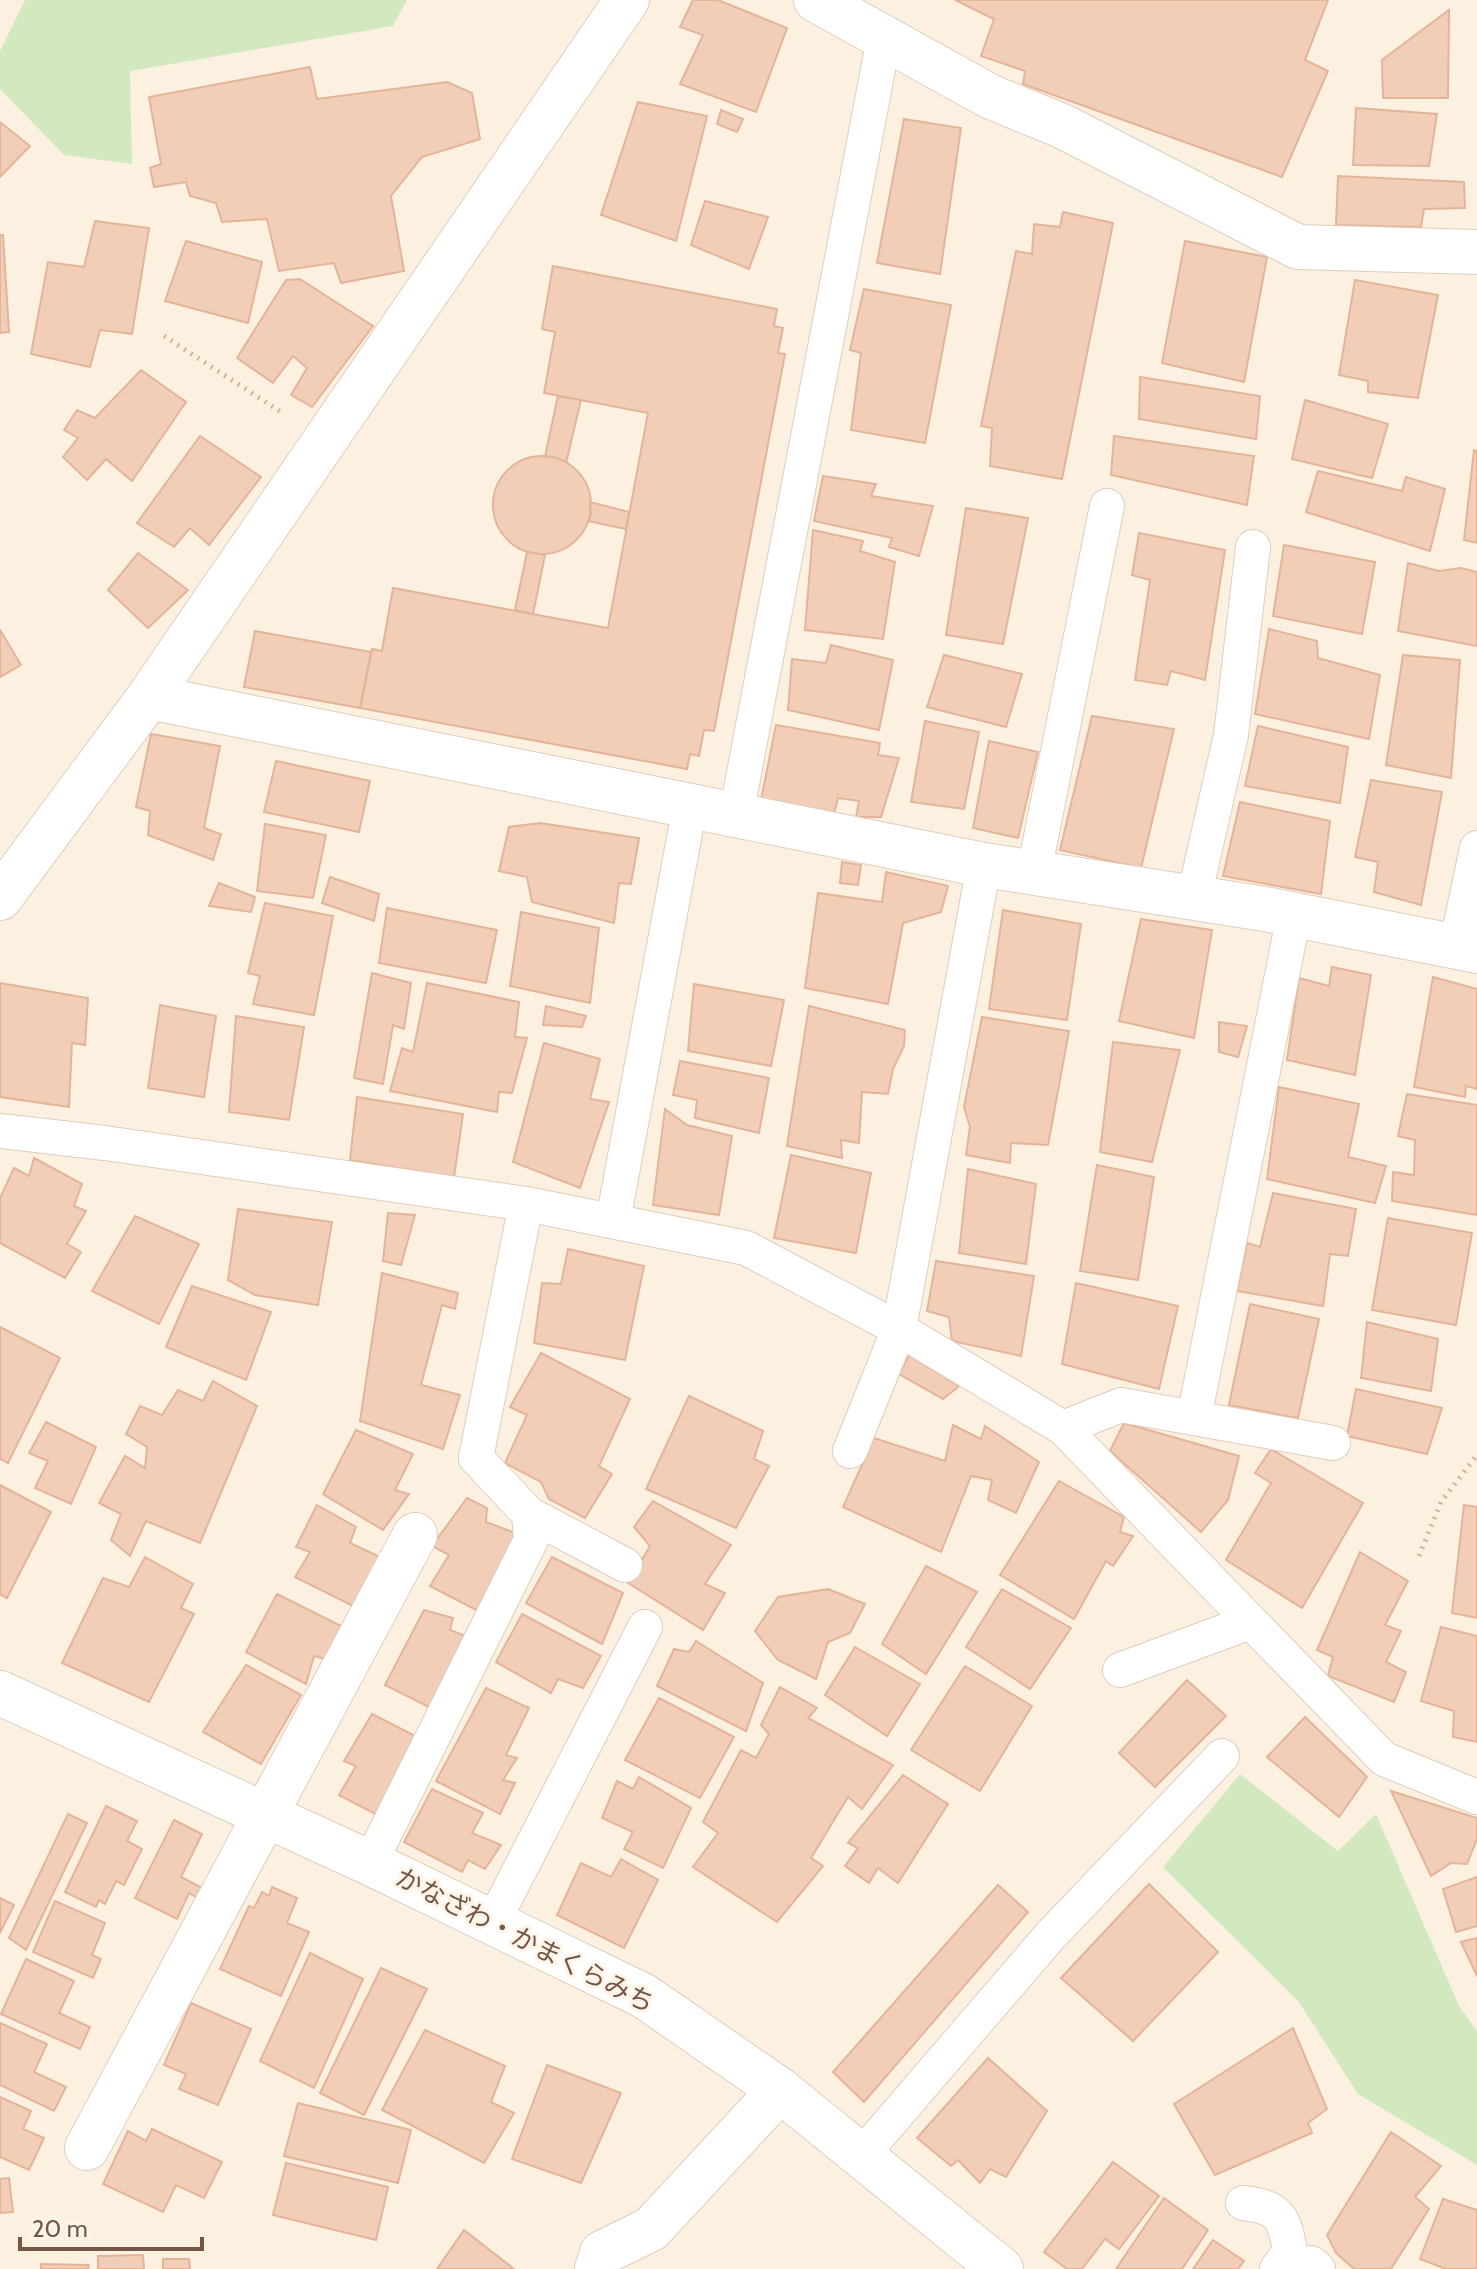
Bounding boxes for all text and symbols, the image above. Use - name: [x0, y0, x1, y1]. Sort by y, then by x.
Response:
- street label: かなざわ・かまくらみち: [390, 1861, 660, 2019]
- scale bar: [20, 2201, 202, 2251]
- text: 20 m: [32, 2214, 88, 2243]

